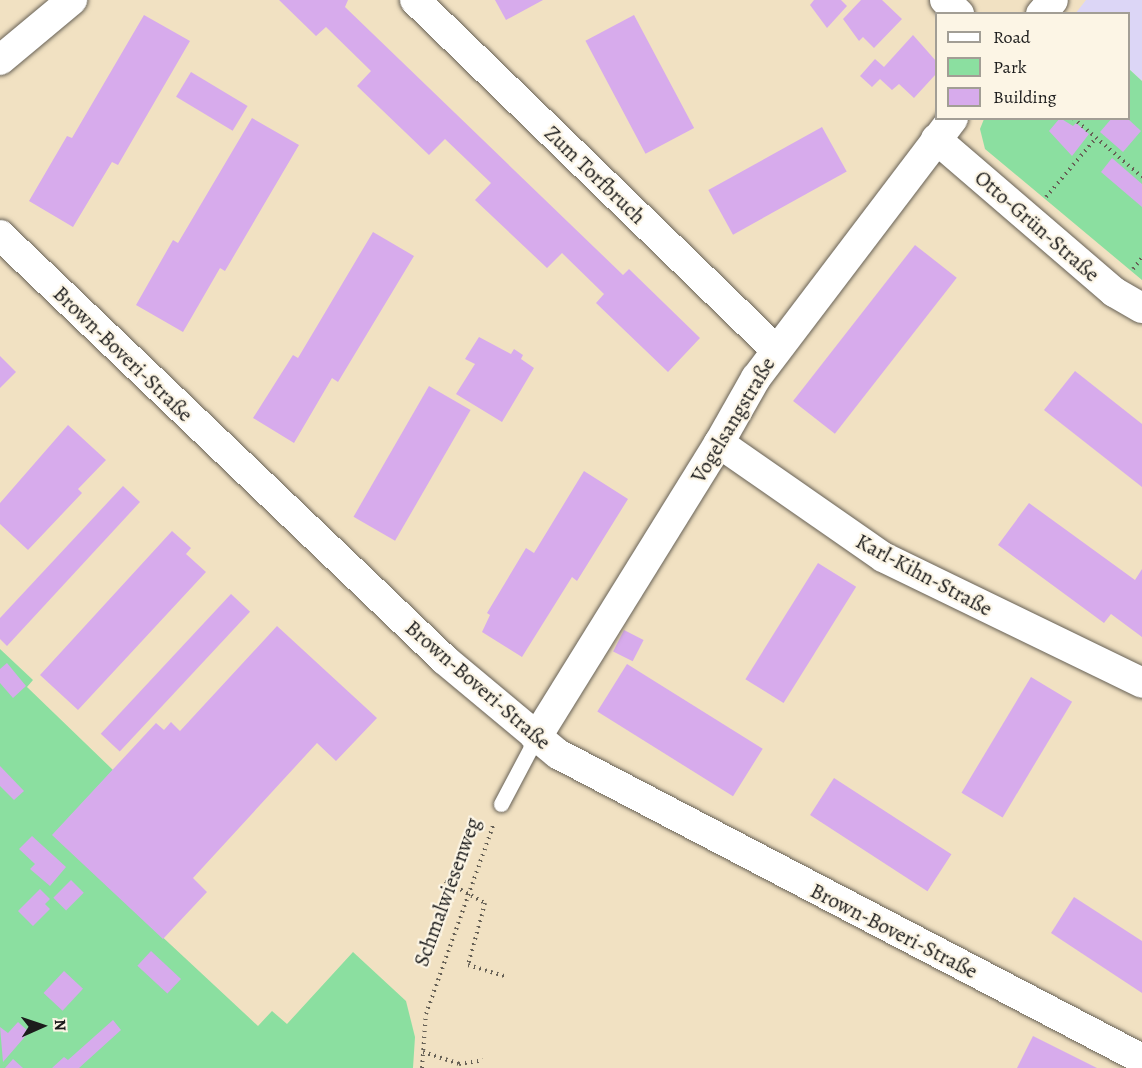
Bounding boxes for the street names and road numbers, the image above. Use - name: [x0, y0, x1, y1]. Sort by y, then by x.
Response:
- street label: Zum Torfbruch: [539, 121, 651, 229]
- street label: Otto-Grün-Straße: [970, 165, 1104, 287]
- street label: Brown-Boveri-Straße: [48, 281, 198, 427]
- street label: Vogelsangstraße: [686, 353, 780, 487]
- street label: Karl-Kihn-Straße: [852, 529, 996, 621]
- street label: Brown-Boveri-Straße: [400, 615, 556, 755]
- street label: Schmalwiesenweg: [408, 814, 486, 970]
- street label: Brown-Boveri-Straße: [806, 878, 982, 984]

